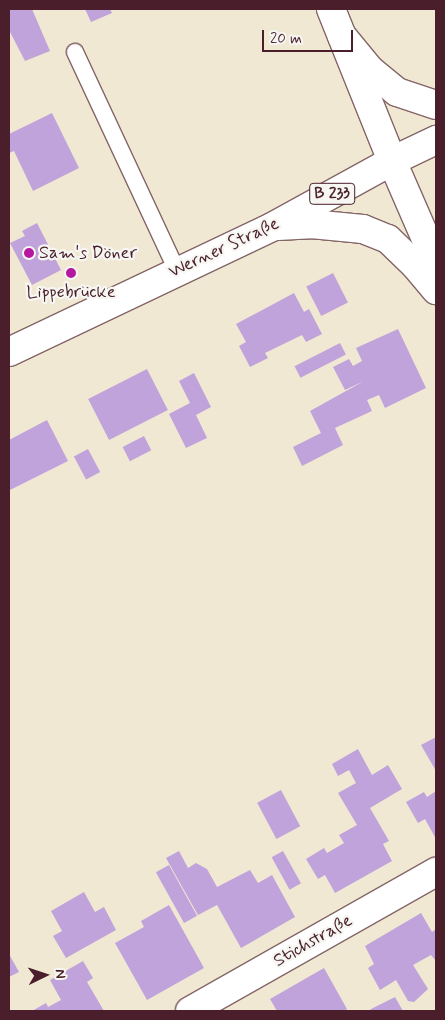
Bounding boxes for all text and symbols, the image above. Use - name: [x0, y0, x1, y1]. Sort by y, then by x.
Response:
- scale bar: [265, 20, 356, 52]
- text: 20 m: [270, 29, 302, 49]
- road number: B 233: [308, 180, 356, 208]
- street label: Werner Straße: [165, 213, 283, 283]
- place label: Sam's Döner: [39, 242, 138, 264]
- marker: Sam's Döner: [23, 247, 35, 259]
- marker: Lippebrücke: [65, 267, 77, 279]
- place label: Lippebrücke: [26, 281, 116, 303]
- street label: Stichstraße: [270, 910, 356, 972]
- north arrow: [20, 950, 70, 1000]
- text: N: [51, 969, 69, 979]

